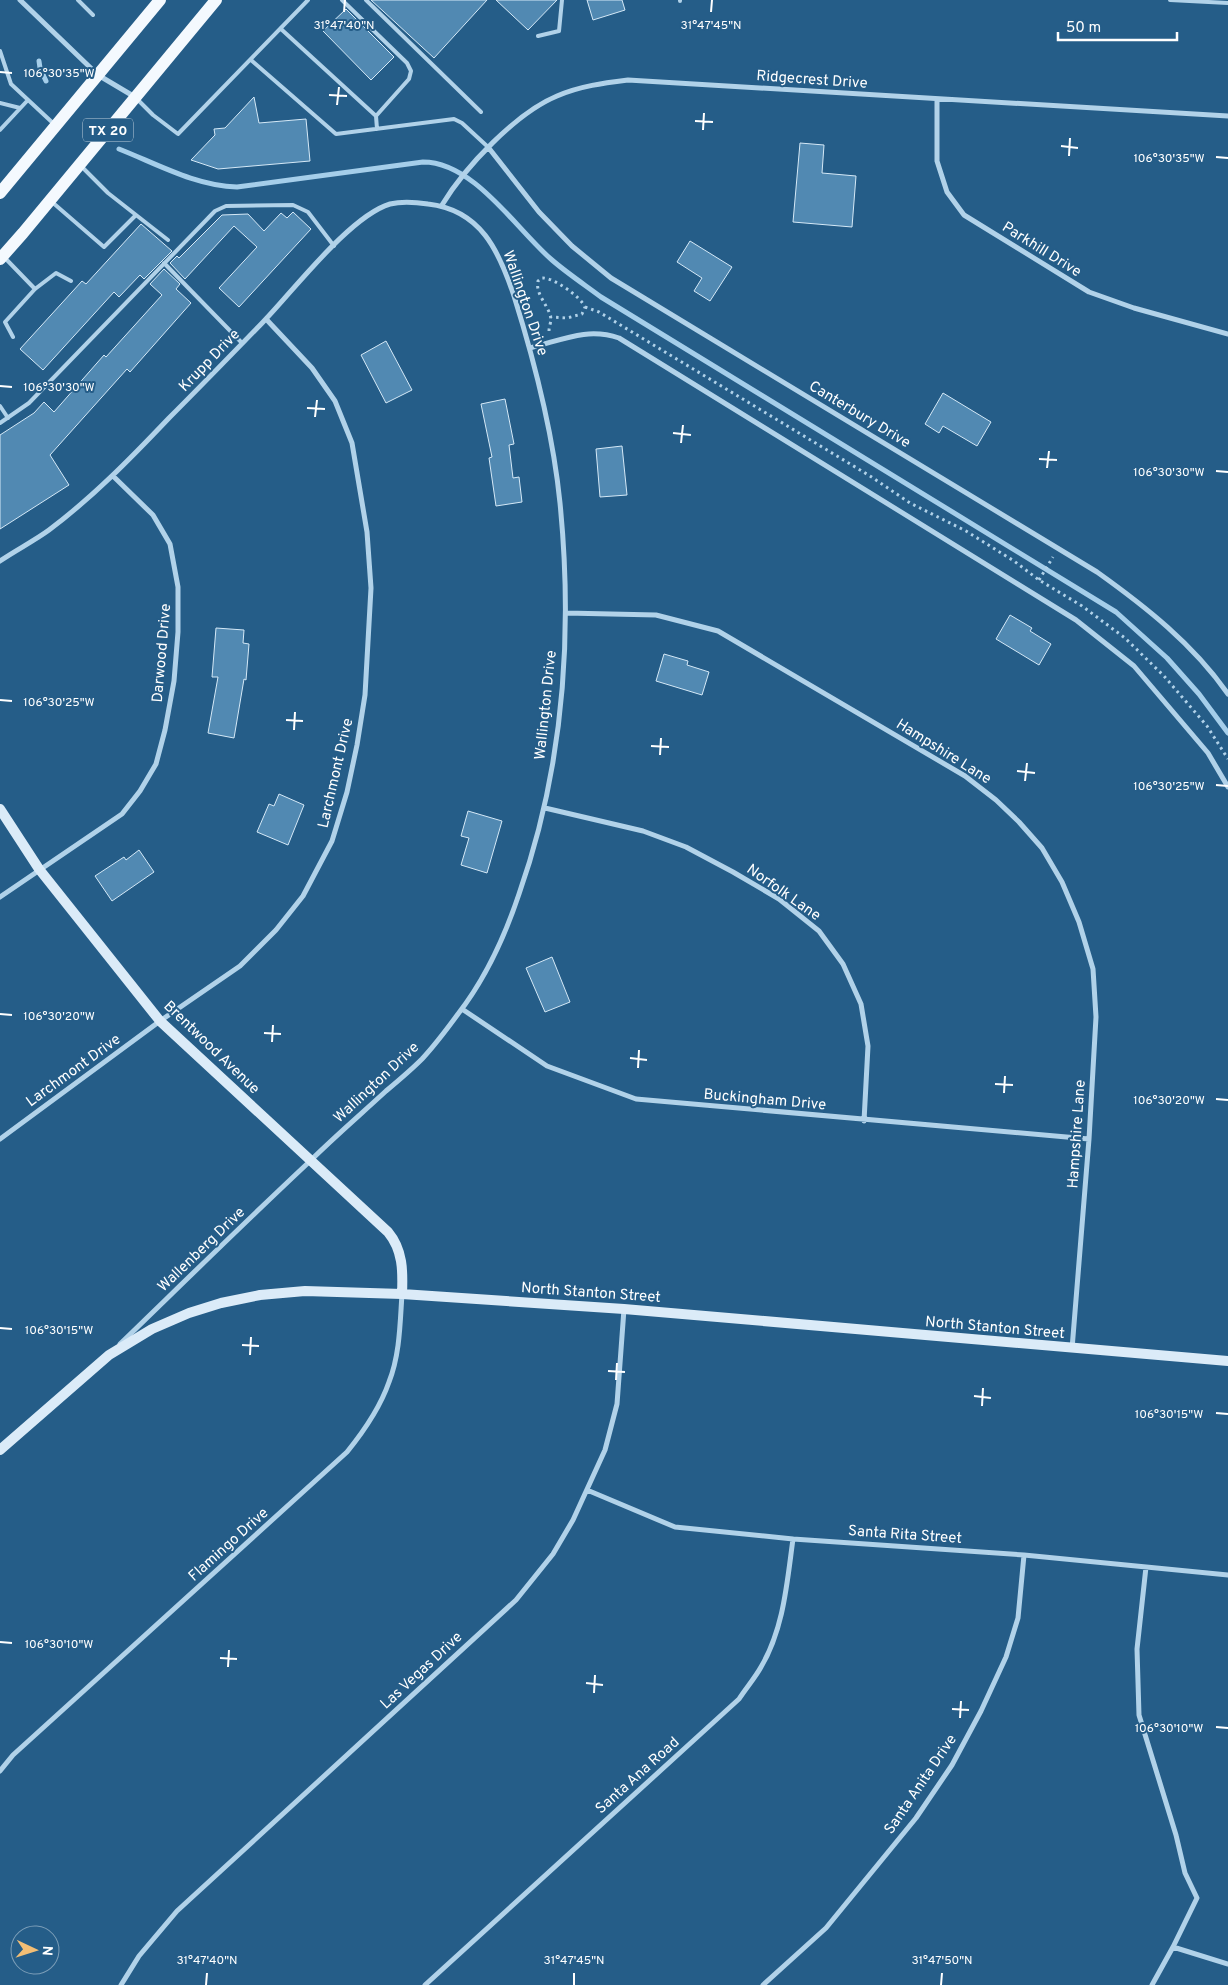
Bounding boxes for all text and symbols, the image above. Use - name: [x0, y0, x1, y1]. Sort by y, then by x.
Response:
- scale bar: [1058, 10, 1177, 42]
- text: 31°47'40"N: [313, 18, 375, 34]
- text: 31°47'45"N: [681, 18, 742, 34]
- text: 50 m: [1066, 19, 1101, 38]
- text: 106°30'35"W: [23, 66, 95, 82]
- street label: Ridgecrest Drive: [756, 67, 868, 94]
- road number: TX 20: [83, 118, 133, 142]
- text: 106°30'35"W: [1133, 151, 1205, 167]
- street label: Parkhill Drive: [998, 218, 1084, 282]
- street label: Wallington Drive: [498, 248, 552, 359]
- street label: Krupp Drive: [175, 326, 245, 396]
- street label: Canterbury Drive: [805, 377, 914, 453]
- text: 106°30'30"W: [23, 380, 95, 396]
- text: 106°30'30"W: [1133, 465, 1205, 481]
- street label: Darwood Drive: [149, 603, 176, 703]
- street label: Wallington Drive: [531, 649, 562, 761]
- text: 106°30'25"W: [23, 695, 95, 711]
- street label: Hampshire Lane: [892, 715, 994, 789]
- street label: Larchmont Drive: [315, 717, 358, 830]
- text: 106°30'25"W: [1133, 779, 1205, 795]
- street label: Norfolk Lane: [742, 861, 824, 926]
- street label: Brentwood Avenue: [159, 997, 263, 1099]
- text: 106°30'20"W: [23, 1009, 95, 1025]
- street label: Larchmont Drive: [23, 1031, 125, 1112]
- street label: Wallington Drive: [330, 1039, 424, 1128]
- street label: Hampshire Lane: [1064, 1079, 1091, 1189]
- street label: Buckingham Drive: [703, 1086, 827, 1115]
- text: 106°30'20"W: [1133, 1093, 1205, 1109]
- street label: Wallenberg Drive: [154, 1203, 250, 1297]
- street label: North Stanton Street: [520, 1279, 661, 1308]
- street label: North Stanton Street: [924, 1313, 1065, 1344]
- text: 106°30'15"W: [25, 1323, 93, 1339]
- text: 106°30'15"W: [1135, 1407, 1203, 1423]
- street label: Flamingo Drive: [185, 1504, 273, 1586]
- street label: Santa Rita Street: [847, 1522, 963, 1549]
- street label: Las Vegas Drive: [377, 1628, 467, 1714]
- text: 106°30'10"W: [25, 1637, 93, 1653]
- text: 106°30'10"W: [1135, 1721, 1203, 1737]
- street label: Santa Anita Drive: [881, 1731, 962, 1838]
- street label: Santa Ana Road: [592, 1733, 684, 1819]
- north arrow: [10, 1925, 60, 1975]
- text: N: [38, 1945, 55, 1956]
- text: 31°47'40"N: [176, 1953, 238, 1969]
- text: 31°47'45"N: [544, 1953, 605, 1969]
- text: 31°47'50"N: [911, 1953, 973, 1969]

